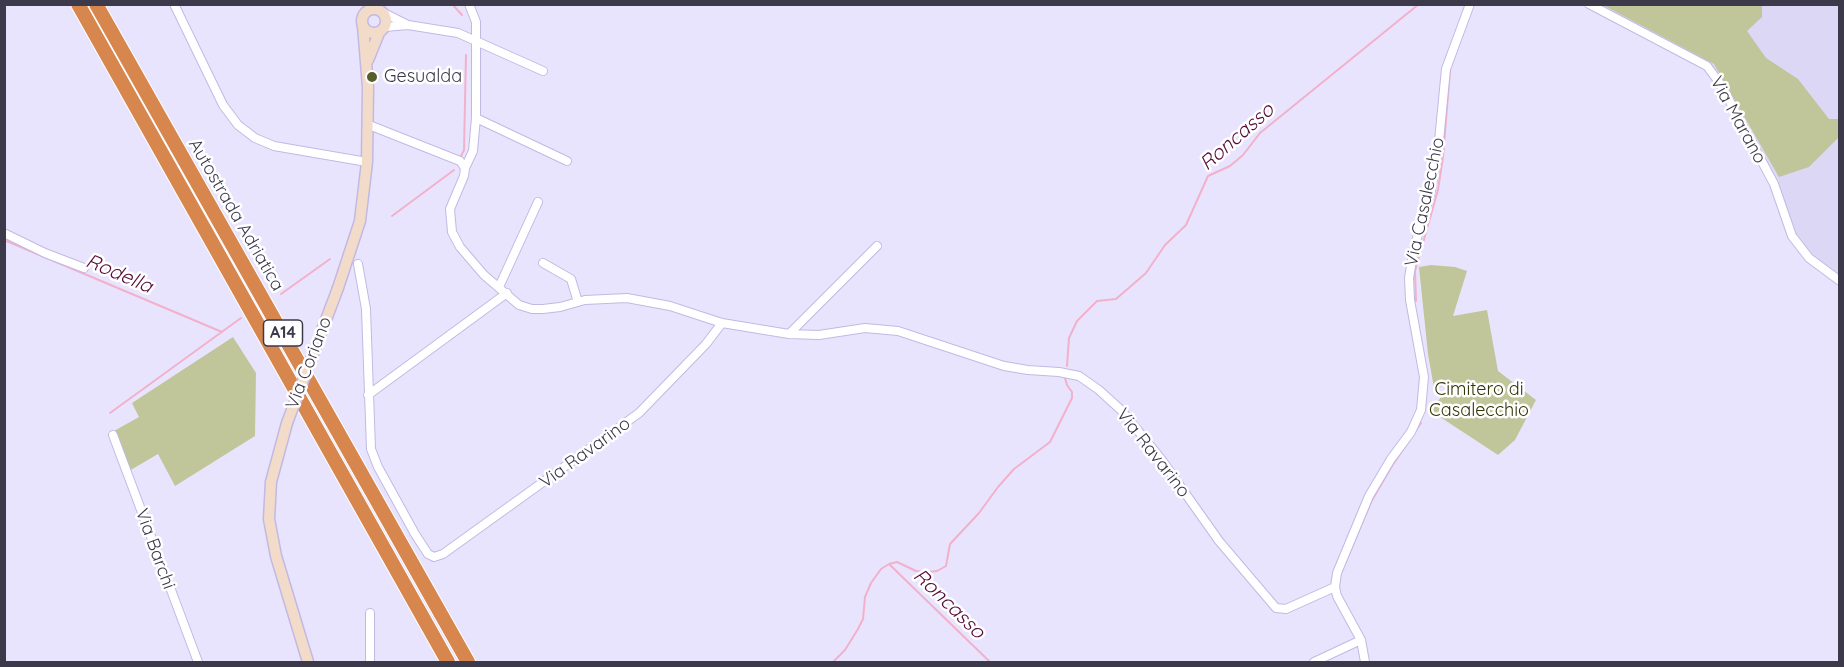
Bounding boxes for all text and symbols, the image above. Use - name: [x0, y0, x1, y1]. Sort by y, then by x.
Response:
- place label: Gesualda: [384, 66, 462, 88]
- marker: Gesualda: [365, 70, 379, 84]
- street label: Via Marano: [1705, 73, 1771, 167]
- water label: Roncasso: [1195, 98, 1279, 176]
- street label: Autostrada Adriatica: [184, 135, 288, 295]
- street label: Via Casalecchio: [1401, 135, 1449, 269]
- water label: Rodella: [82, 249, 156, 299]
- street label: Via Coriano: [281, 314, 337, 412]
- road number: A14: [264, 320, 302, 346]
- park label: Cimitero di Casalecchio: [1429, 379, 1529, 422]
- street label: Via Ravarino: [1112, 404, 1194, 502]
- street label: Via Ravarino: [535, 413, 635, 493]
- street label: Via Barchi: [130, 506, 180, 592]
- water label: Roncasso: [908, 564, 990, 644]

